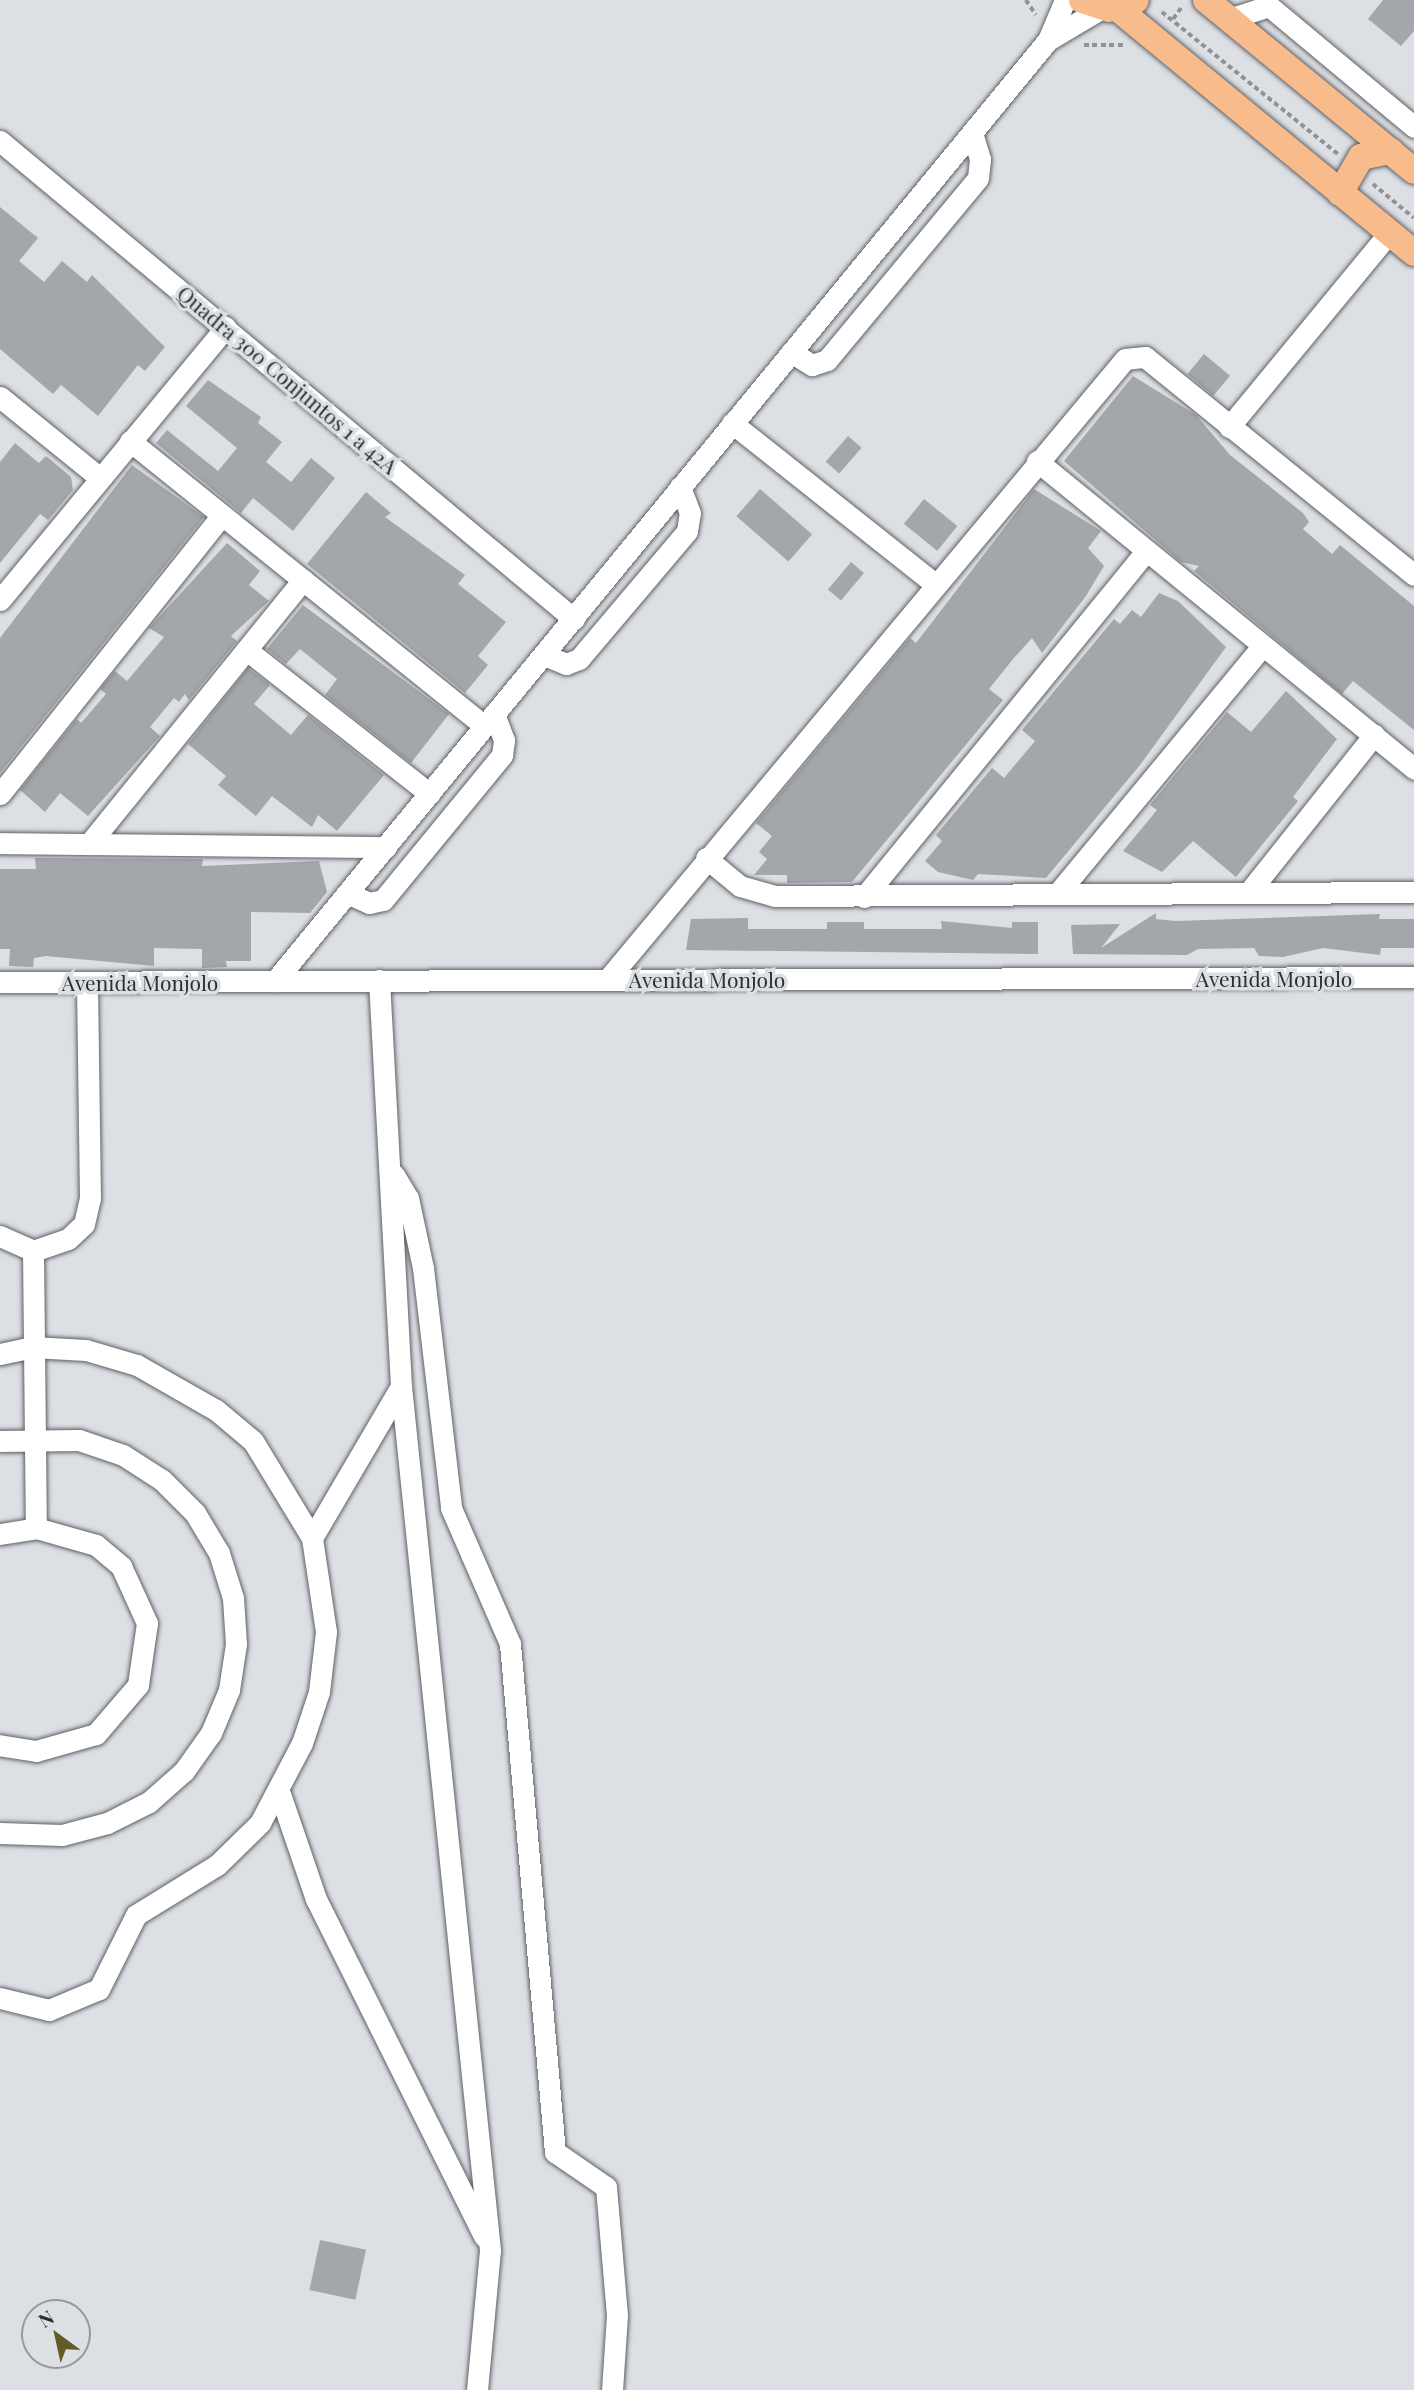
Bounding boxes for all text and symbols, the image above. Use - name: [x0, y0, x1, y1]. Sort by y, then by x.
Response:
- street label: Quadra 300 Conjuntos 1 a 42A: [173, 279, 403, 479]
- street label: Avenida Monjolo: [1196, 965, 1352, 991]
- street label: Avenida Monjolo: [629, 966, 785, 992]
- street label: Avenida Monjolo: [62, 969, 218, 995]
- north arrow: [21, 2299, 91, 2369]
- text: N: [33, 2303, 58, 2333]

